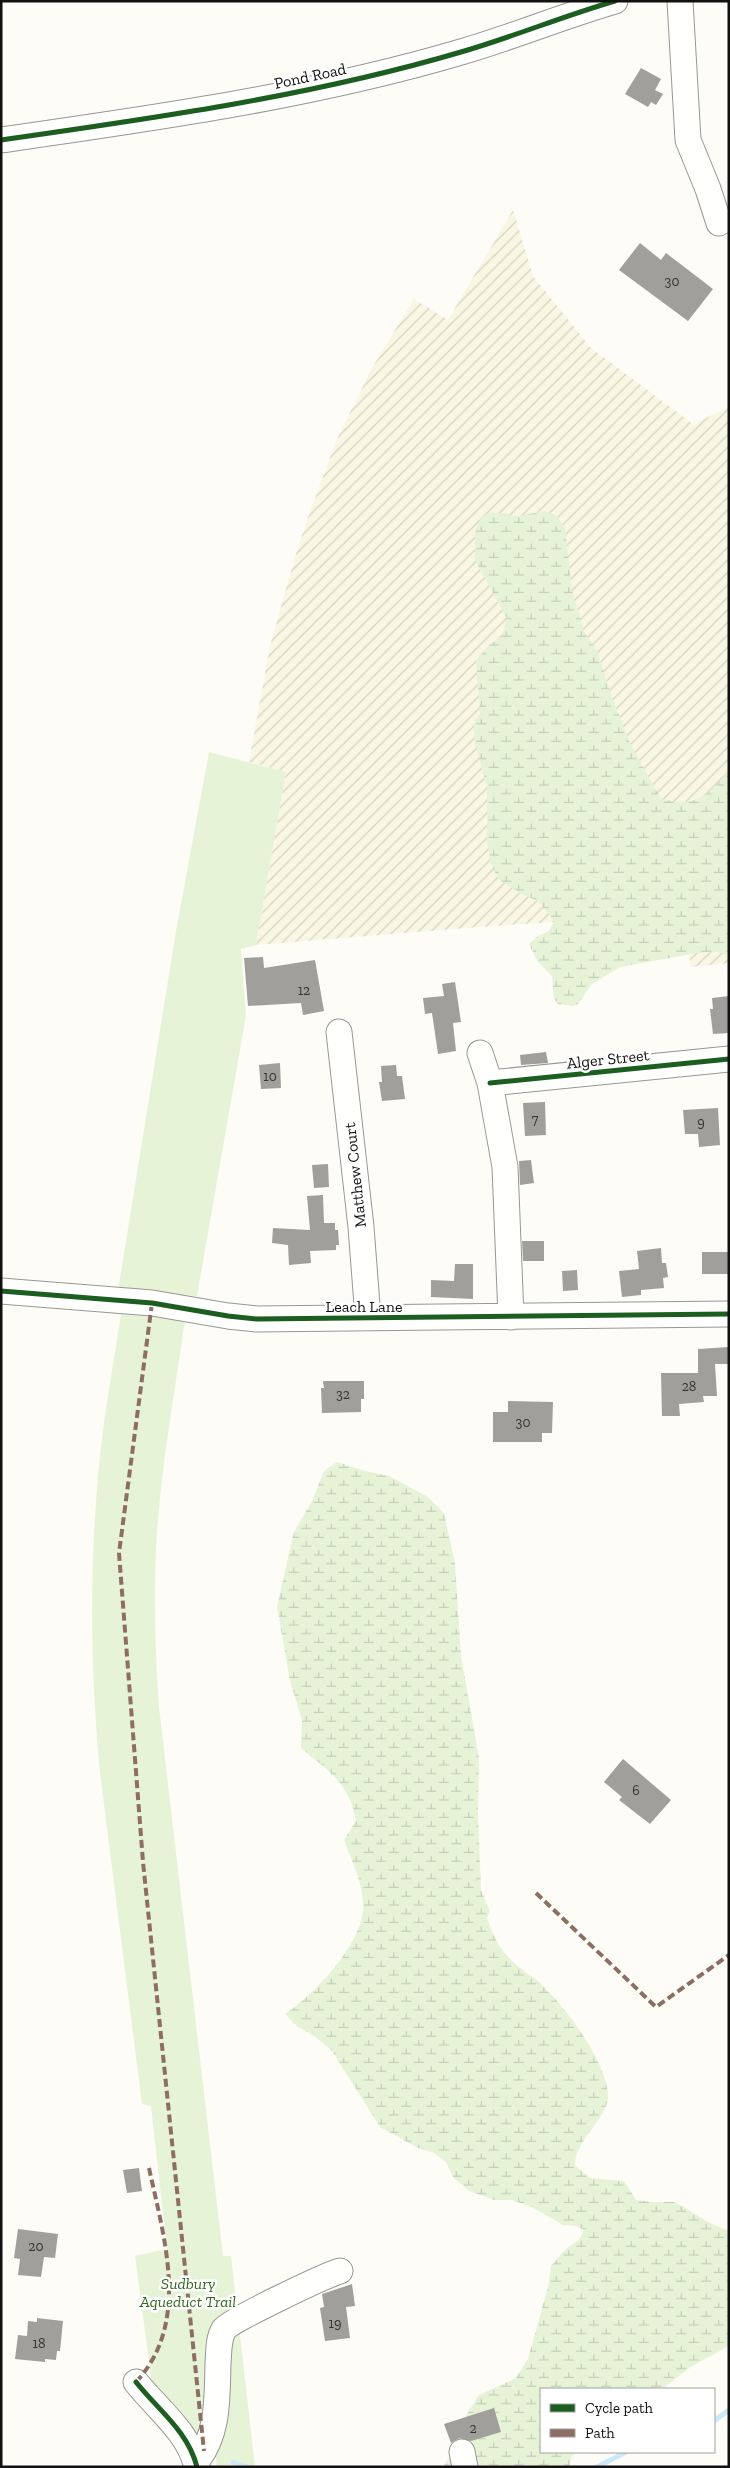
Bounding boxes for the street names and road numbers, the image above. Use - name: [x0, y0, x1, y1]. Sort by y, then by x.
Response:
- street label: Pond Road: [272, 59, 348, 93]
- street label: Alger Street: [566, 1045, 650, 1073]
- street label: Matthew Court: [340, 1121, 370, 1229]
- street label: Leach Lane: [326, 1297, 402, 1316]

